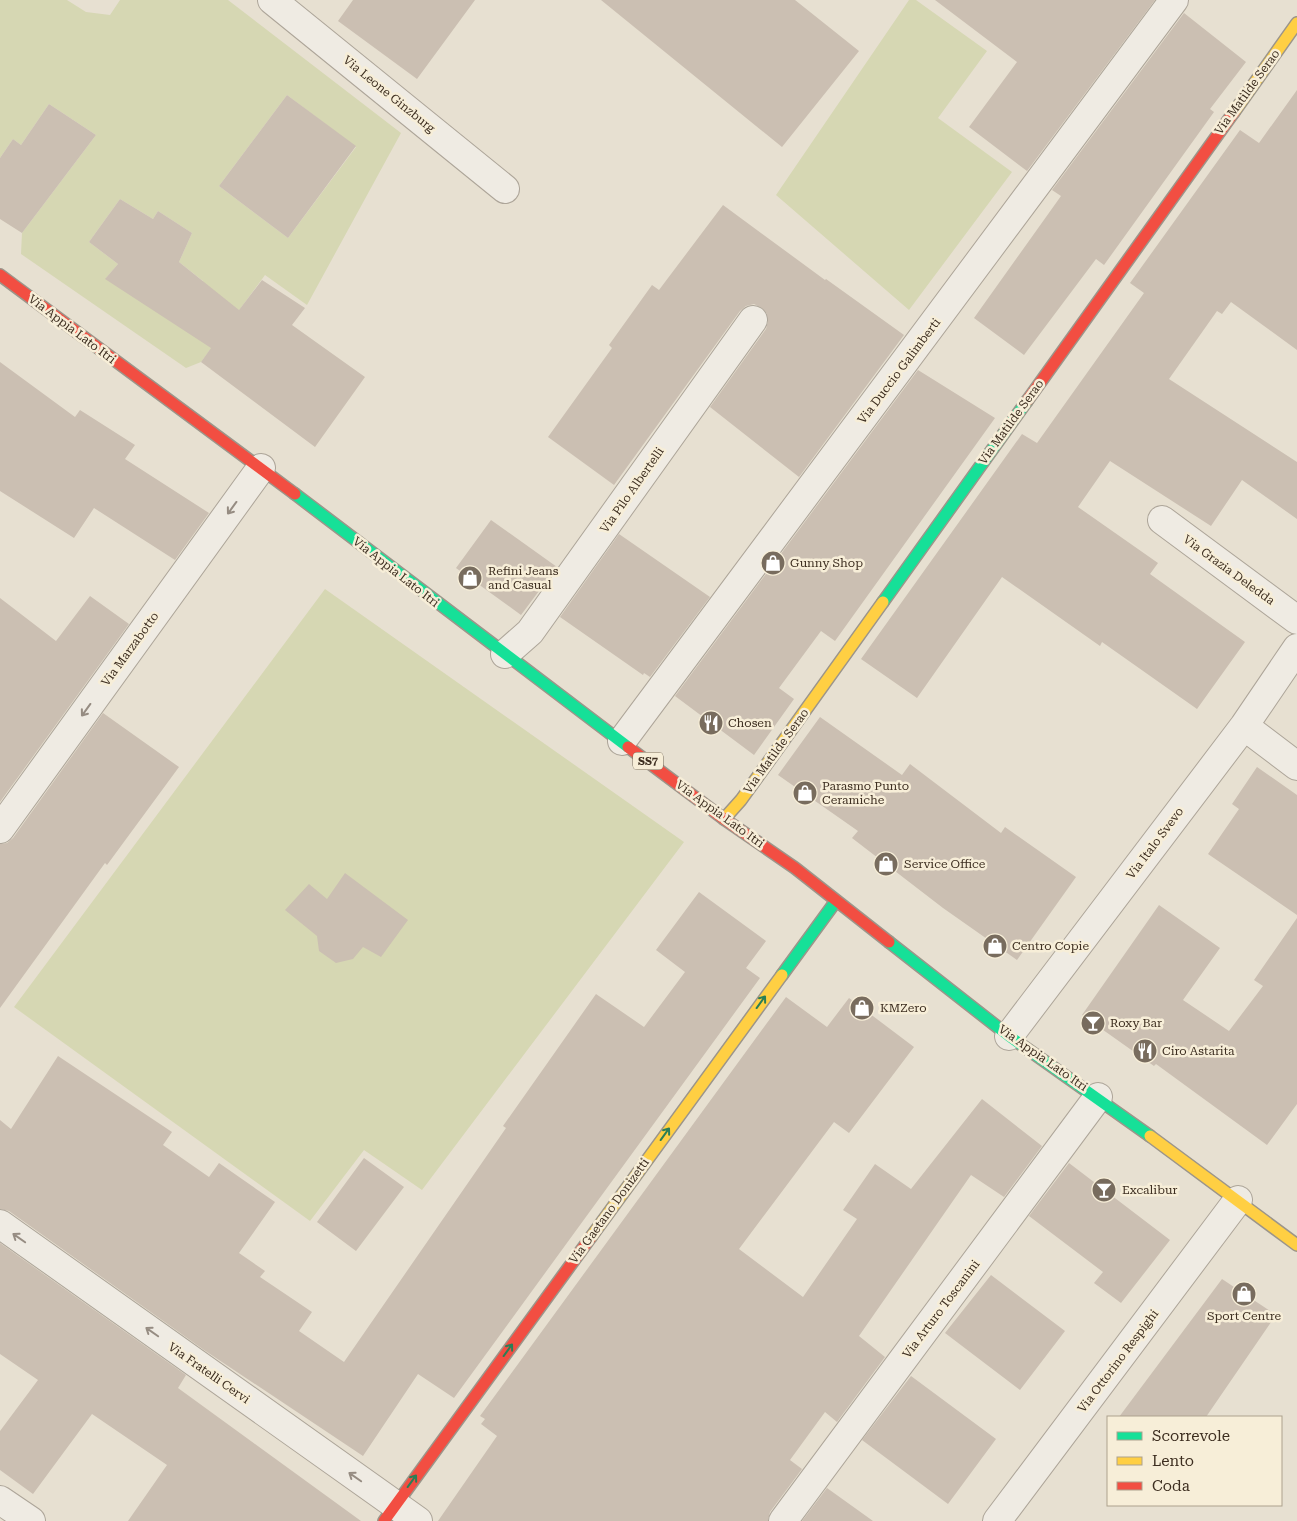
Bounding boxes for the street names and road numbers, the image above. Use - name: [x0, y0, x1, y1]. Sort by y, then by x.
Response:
- street label: Via Matilde Serao: [1211, 47, 1283, 137]
- street label: Via Leone Ginzburg: [340, 53, 438, 135]
- street label: Via Appia Lato Itri: [26, 292, 119, 366]
- street label: Via Duccio Galimberti: [855, 315, 943, 426]
- street label: Via Matilde Serao: [975, 377, 1047, 467]
- street label: Via Pilo Albertelli: [597, 444, 667, 535]
- street label: Via Grazia Deledda: [1181, 532, 1278, 608]
- street label: Via Appia Lato Itri: [350, 534, 442, 610]
- street label: Via Marzabotto: [98, 609, 162, 689]
- street label: Via Matilde Serao: [740, 706, 812, 796]
- road number: SS7: [633, 752, 663, 769]
- street label: Via Appia Lato Itri: [673, 777, 767, 851]
- street label: Via Italo Svevo: [1124, 804, 1186, 882]
- street label: Via Appia Lato Itri: [996, 1022, 1090, 1094]
- street label: Via Gaetano Donizetti: [566, 1155, 652, 1266]
- street label: Via Arturo Toscanini: [900, 1257, 983, 1361]
- street label: Via Ottorino Respighi: [1075, 1307, 1161, 1415]
- street label: Via Fratelli Cervi: [166, 1340, 253, 1406]

